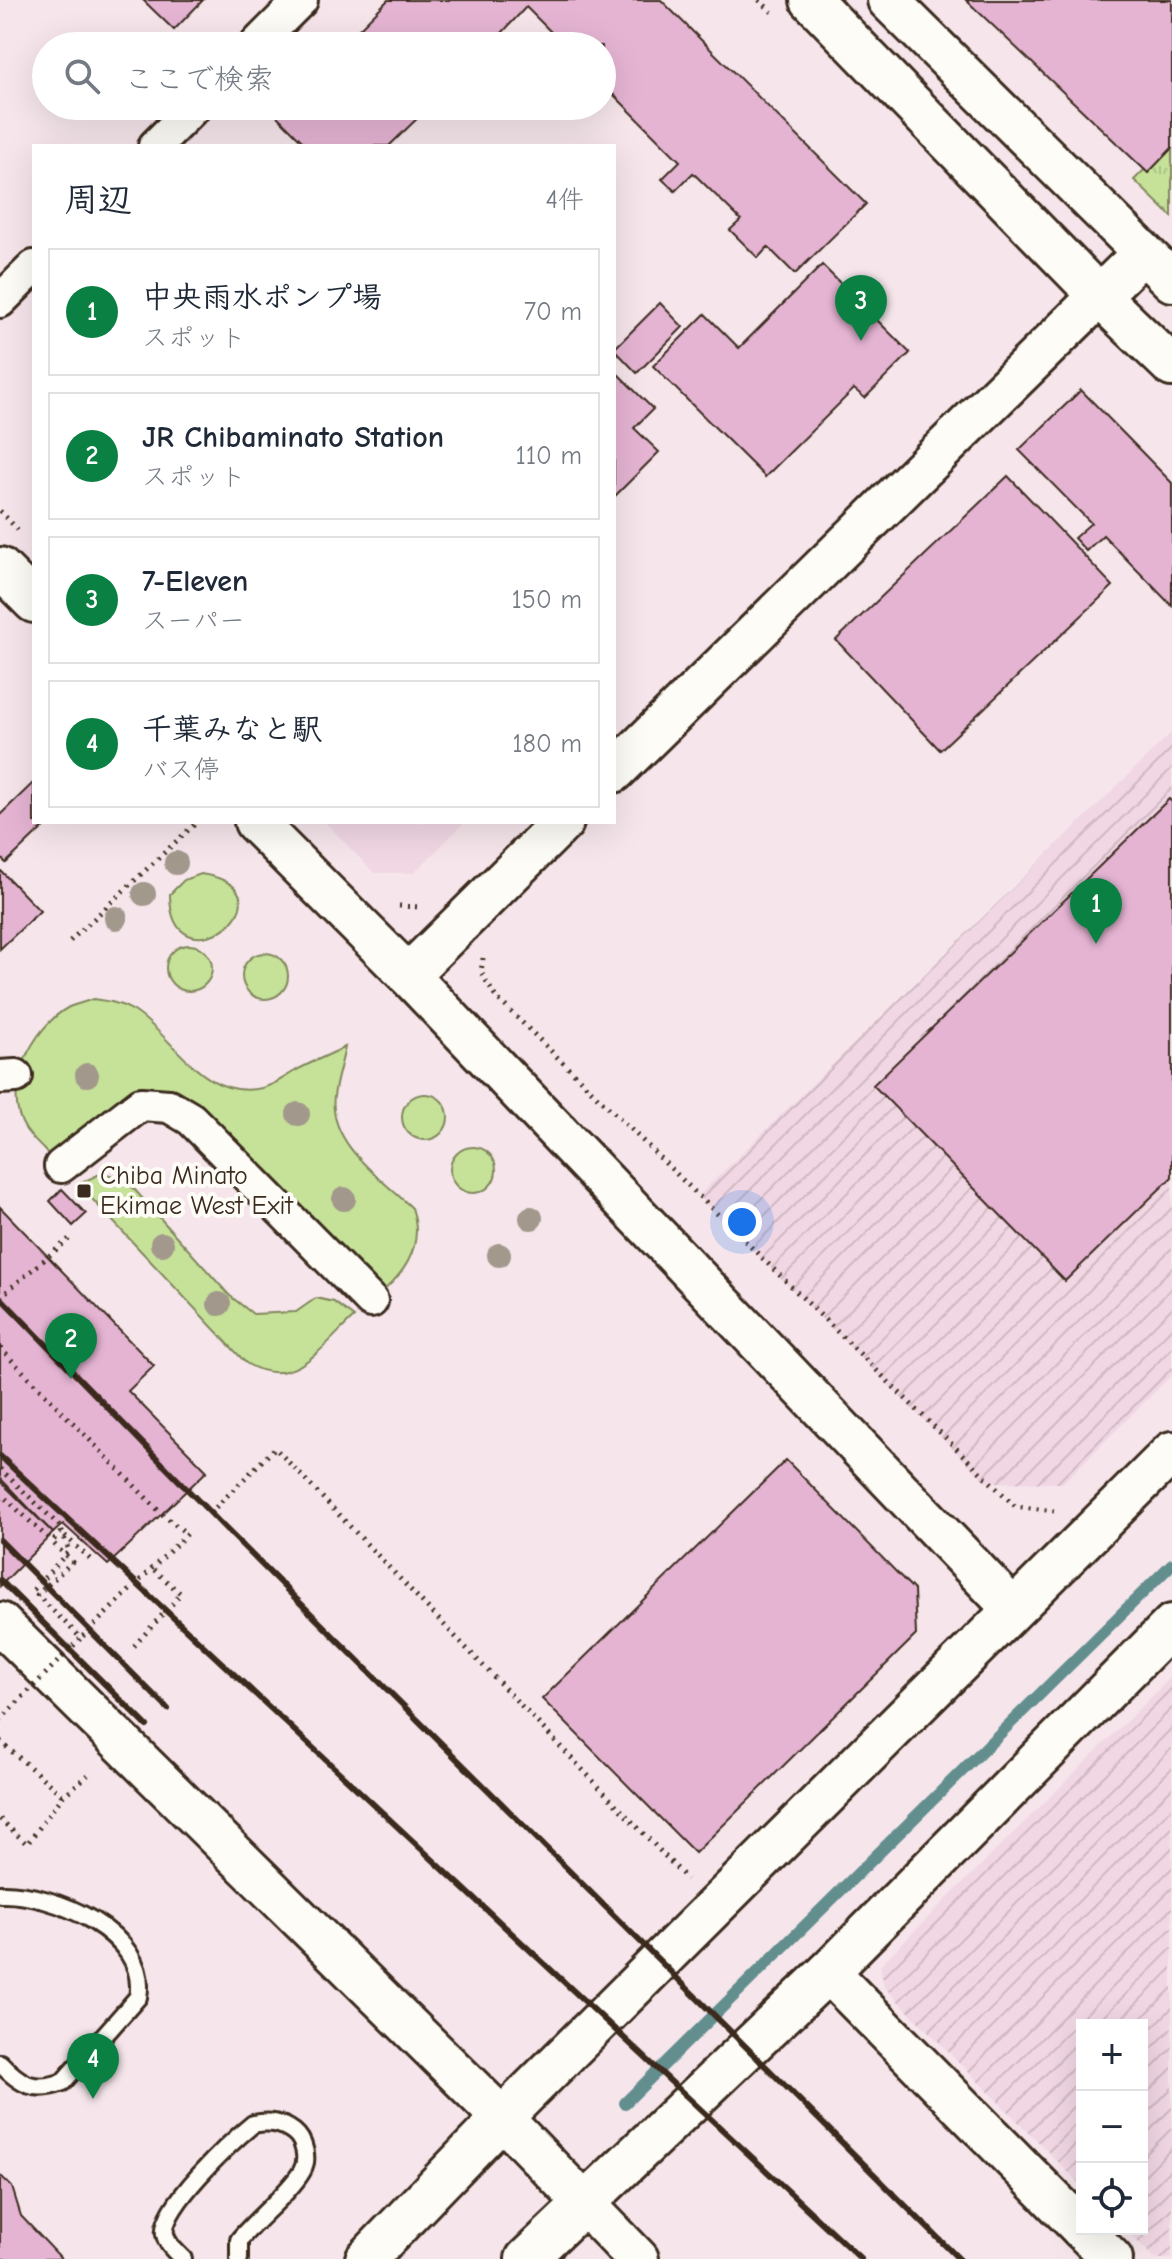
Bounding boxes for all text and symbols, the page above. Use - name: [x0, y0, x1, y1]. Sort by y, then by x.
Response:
- search box: [32, 32, 616, 120]
- icon: search: [60, 54, 104, 98]
- text: ここで検索: [124, 62, 274, 97]
- text: 周辺: [64, 180, 132, 220]
- text: 4件: [545, 185, 584, 215]
- pin: 3: [835, 275, 887, 341]
- text: 中央雨水ポンプ場: [142, 280, 382, 315]
- text: 1: [87, 297, 97, 327]
- text: 70 m: [524, 297, 582, 327]
- text: スポット: [142, 323, 246, 353]
- text: JR Chibaminato Station: [142, 420, 444, 455]
- text: 2: [86, 441, 98, 471]
- text: 110 m: [515, 441, 582, 471]
- text: スポット: [142, 462, 246, 492]
- text: 7-Eleven: [142, 564, 248, 599]
- text: 3: [86, 585, 98, 615]
- text: 150 m: [512, 585, 582, 615]
- text: スーパー: [142, 606, 245, 636]
- text: 千葉みなと駅: [142, 712, 322, 747]
- text: 4: [86, 729, 98, 759]
- text: 180 m: [512, 729, 582, 759]
- text: バス停: [142, 755, 220, 785]
- pin: 1: [1070, 878, 1122, 944]
- place label: Chiba Minato Ekimae West Exit: [100, 1161, 294, 1221]
- marker: Chiba Minato Ekimae West Exit: [75, 1182, 93, 1200]
- your location: [722, 1202, 762, 1242]
- pin: 2: [45, 1313, 97, 1379]
- map controls: [1076, 2019, 1148, 2235]
- button: +: [1076, 2019, 1148, 2091]
- pin: 4: [67, 2033, 119, 2099]
- button: −: [1076, 2091, 1148, 2163]
- button: locate: [1076, 2163, 1148, 2235]

